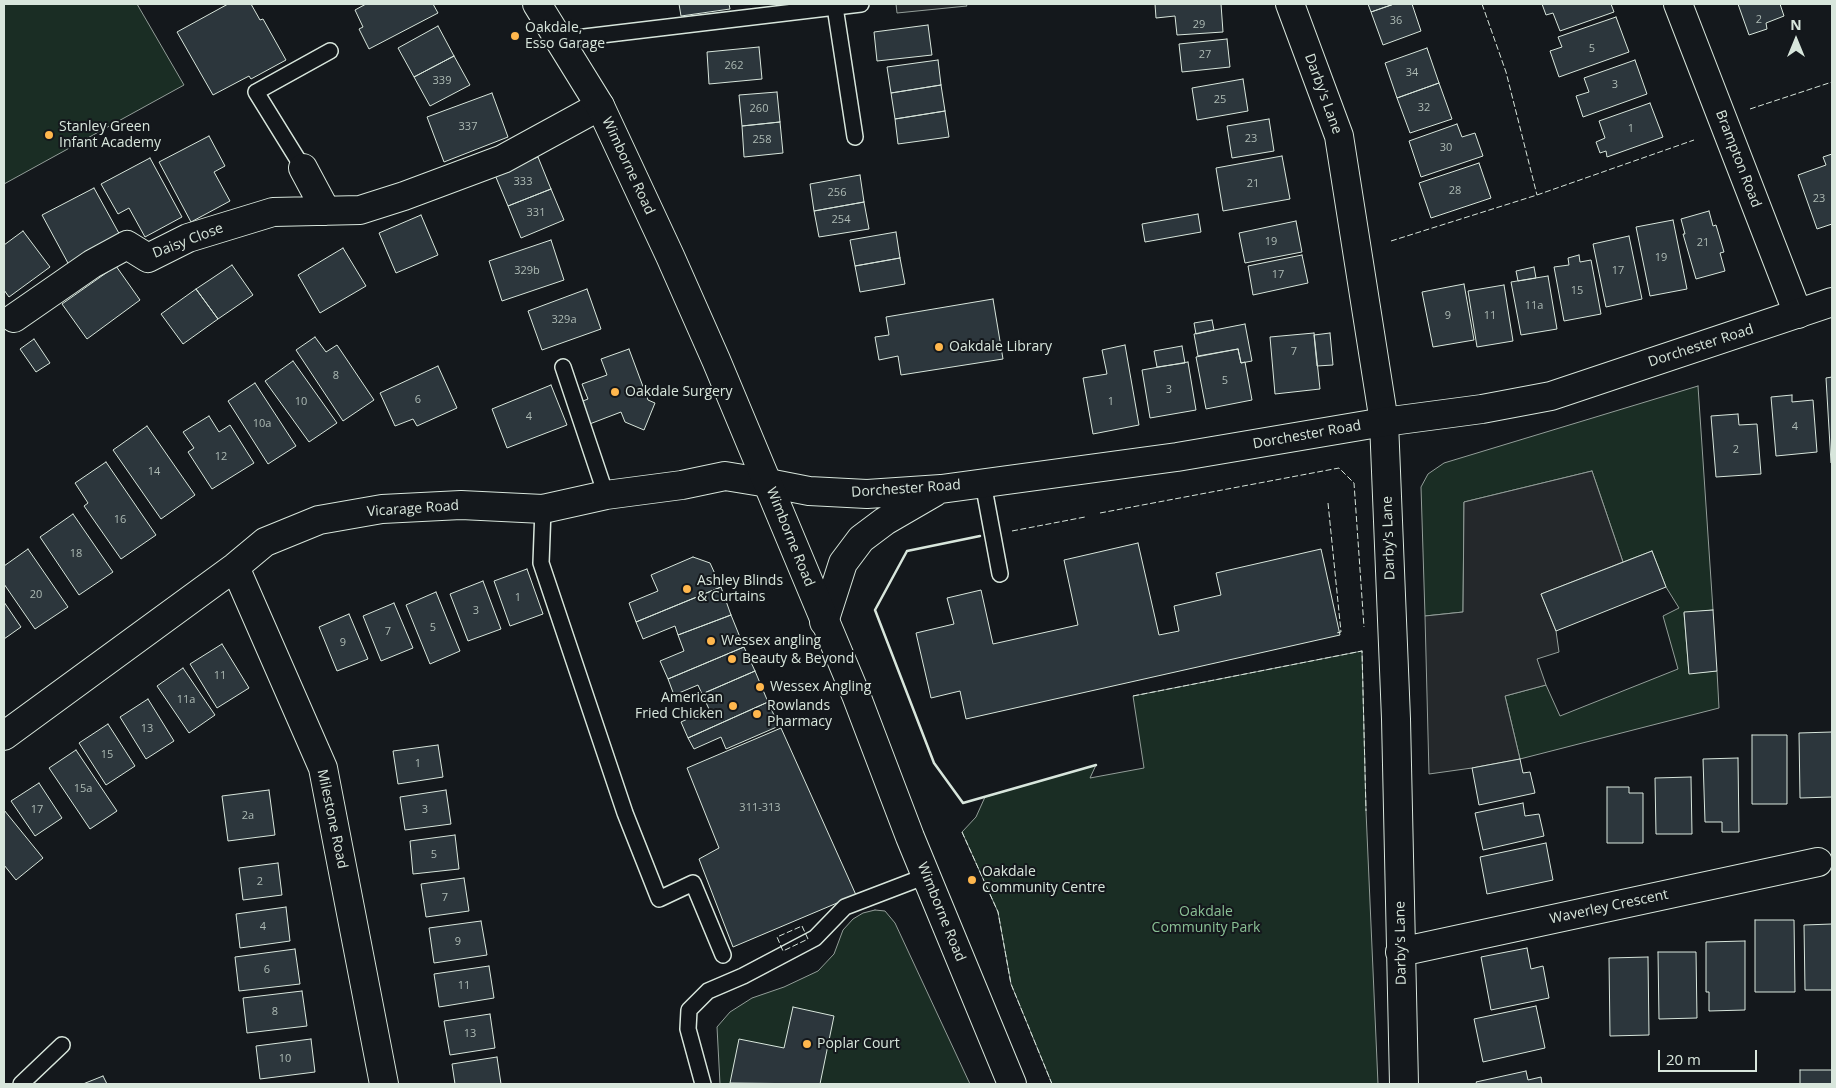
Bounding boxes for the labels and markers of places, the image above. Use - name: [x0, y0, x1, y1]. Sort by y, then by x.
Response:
- place label: Oakdale, Esso Garage: [525, 20, 605, 52]
- marker: Oakdale, Esso Garage: [509, 30, 521, 42]
- place label: Stanley Green Infant Academy: [59, 119, 161, 152]
- marker: Stanley Green Infant Academy: [43, 129, 55, 141]
- place label: Oakdale Library: [949, 339, 1052, 355]
- marker: Oakdale Library: [933, 341, 945, 353]
- place label: Oakdale Surgery: [625, 384, 733, 400]
- marker: Oakdale Surgery: [609, 386, 621, 398]
- place label: Ashley Blinds & Curtains: [697, 573, 783, 606]
- marker: Ashley Blinds & Curtains: [681, 583, 693, 595]
- place label: Wessex angling: [721, 633, 821, 649]
- marker: Wessex angling: [705, 635, 717, 647]
- place label: Beauty & Beyond: [742, 651, 854, 667]
- marker: Beauty & Beyond: [726, 653, 738, 665]
- place label: Wessex Angling: [770, 679, 871, 695]
- marker: Wessex Angling: [754, 681, 766, 693]
- place label: American Fried Chicken: [635, 690, 723, 722]
- place label: Rowlands Pharmacy: [767, 698, 832, 730]
- marker: American Fried Chicken: [727, 700, 739, 712]
- marker: Rowlands Pharmacy: [751, 708, 763, 720]
- place label: Oakdale Community Centre: [982, 864, 1105, 896]
- marker: Oakdale Community Centre: [966, 874, 978, 886]
- place label: Poplar Court: [817, 1036, 900, 1052]
- marker: Poplar Court: [801, 1038, 813, 1050]

